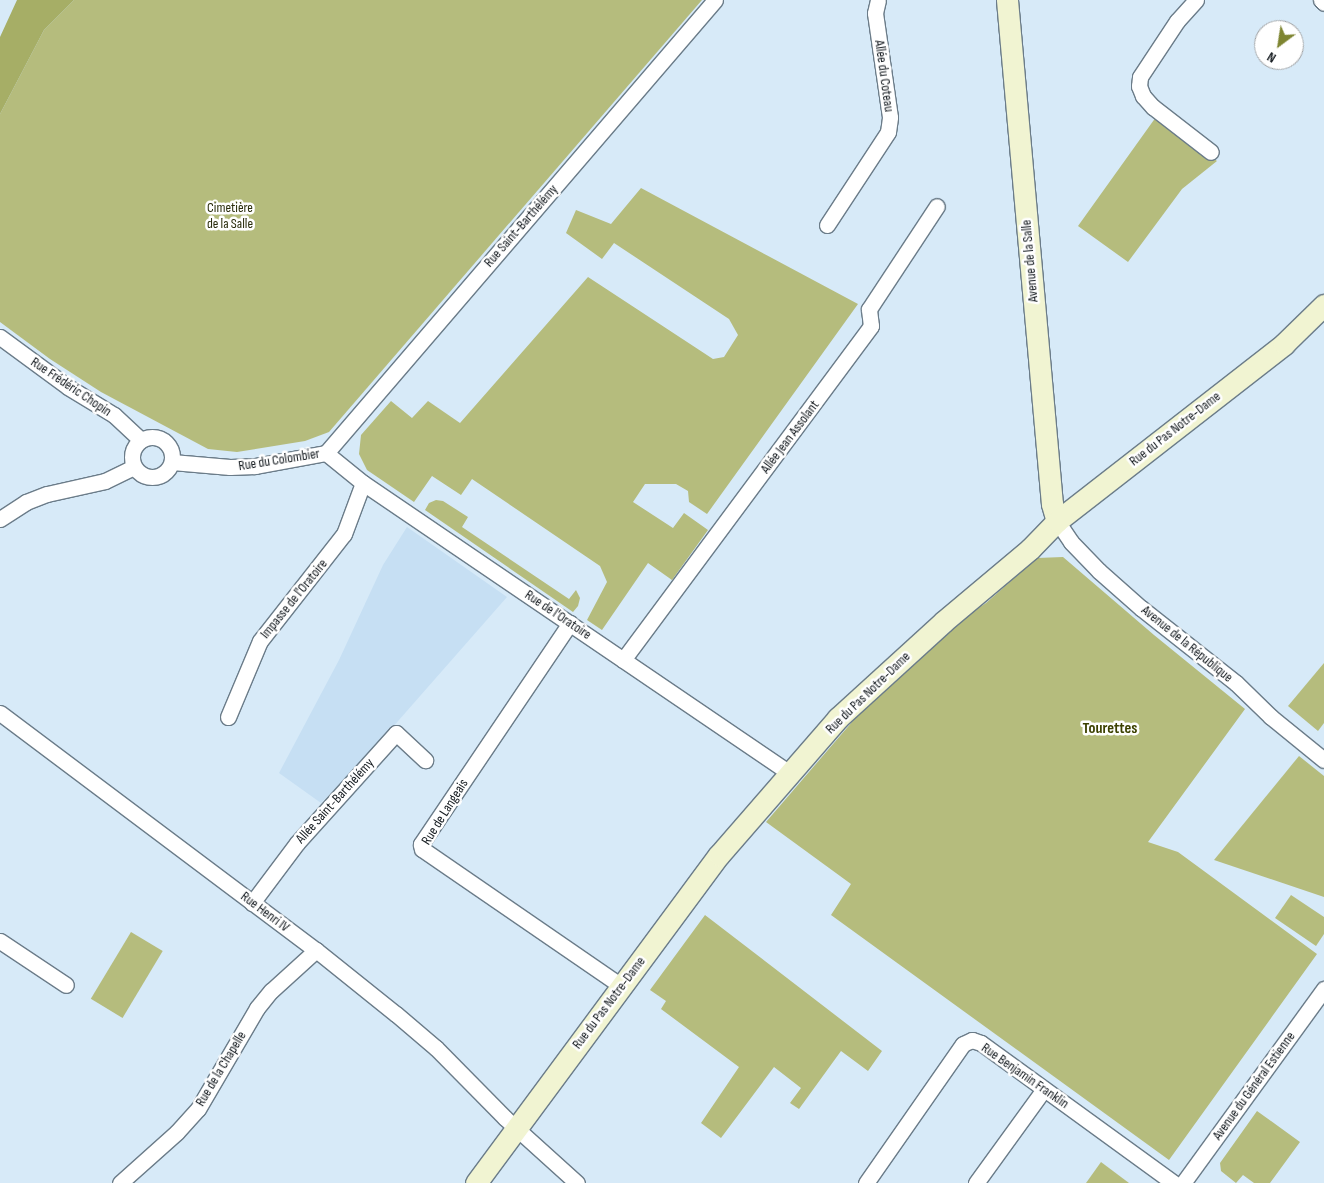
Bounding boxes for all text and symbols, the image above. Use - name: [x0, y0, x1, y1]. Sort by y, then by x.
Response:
- north arrow: [1254, 20, 1304, 70]
- street label: Allée du Coteau: [871, 39, 897, 113]
- text: N: [1264, 48, 1279, 67]
- street label: Rue Saint-Barthélémy: [481, 181, 561, 271]
- park label: Cimetière de la Salle: [207, 200, 253, 232]
- street label: Avenue de la Salle: [1018, 219, 1042, 303]
- street label: Rue Frédéric Chopin: [27, 354, 115, 420]
- street label: Rue du Pas Notre-Dame: [1126, 388, 1224, 470]
- street label: Allée Jean Assolant: [757, 397, 823, 477]
- street label: Rue du Colombier: [237, 445, 321, 475]
- street label: Impasse de l'Oratoire: [257, 556, 331, 642]
- street label: Rue de l'Oratoire: [521, 587, 595, 643]
- street label: Avenue de la République: [1138, 602, 1236, 686]
- street label: Rue du Pas Notre-Dame: [822, 648, 914, 738]
- district label: Tourettes: [1082, 719, 1138, 739]
- street label: Allée Saint-Barthélémy: [292, 755, 378, 847]
- street label: Rue de Langeais: [418, 776, 472, 848]
- street label: Rue Henri IV: [237, 888, 293, 936]
- street label: Rue du Pas Notre-Dame: [569, 954, 649, 1052]
- street label: Rue de la Chapelle: [192, 1028, 250, 1110]
- street label: Avenue du Général Estienne: [1209, 1029, 1299, 1143]
- street label: Rue Benjamin Franklin: [978, 1040, 1072, 1112]

